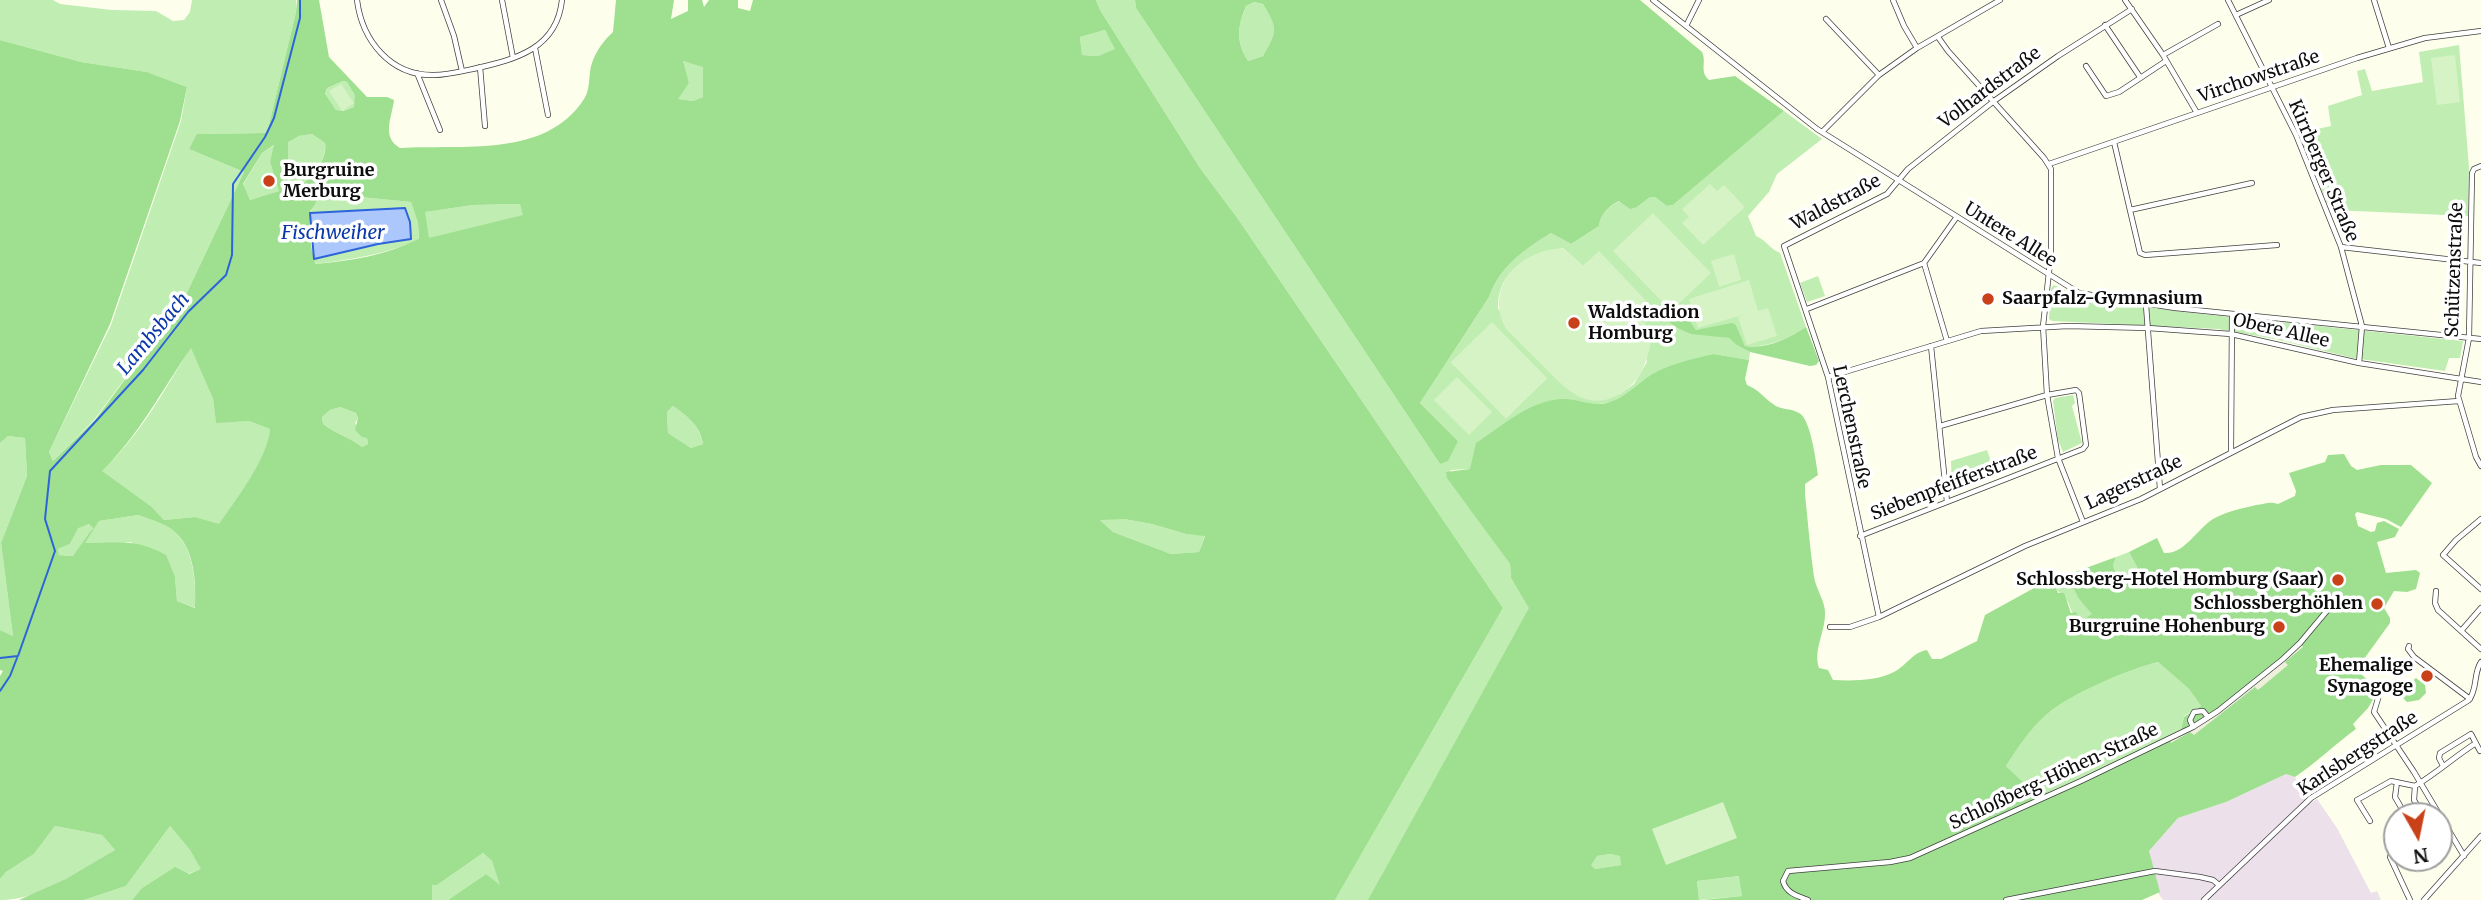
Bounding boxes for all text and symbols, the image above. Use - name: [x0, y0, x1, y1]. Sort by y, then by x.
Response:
- street label: Volhardstraße: [1935, 43, 2045, 133]
- street label: Virchowstraße: [2196, 46, 2322, 108]
- street label: Kirrberger Straße: [2283, 97, 2363, 245]
- place label: Burgruine Merburg: [283, 160, 374, 202]
- street label: Waldstraße: [1788, 170, 1884, 236]
- marker: Burgruine Merburg: [261, 173, 277, 189]
- street label: Untere Allee: [1960, 198, 2060, 272]
- street label: Schützenstraße: [2442, 202, 2468, 338]
- water label: Fischweiher: [281, 223, 385, 245]
- water label: Lambsbach: [113, 288, 195, 380]
- place label: Saarpfalz-Gymnasium: [2002, 288, 2203, 310]
- marker: Saarpfalz-Gymnasium: [1980, 291, 1996, 307]
- place label: Waldstadion Homburg: [1588, 302, 1699, 344]
- street label: Obere Allee: [2231, 309, 2331, 353]
- marker: Waldstadion Homburg: [1566, 315, 1582, 331]
- street label: Lerchenstraße: [1827, 363, 1875, 491]
- street label: Siebenpfeifferstraße: [1868, 442, 2040, 526]
- street label: Lagerstraße: [2082, 451, 2186, 515]
- place label: Schlossberg-Hotel Homburg (Saar): [2016, 569, 2324, 591]
- marker: Schlossberg-Hotel Homburg (Saar): [2330, 572, 2346, 588]
- place label: Schlossberghöhlen: [2193, 593, 2363, 615]
- marker: Schlossberghöhlen: [2369, 596, 2385, 612]
- place label: Burgruine Hohenburg: [2069, 616, 2265, 638]
- marker: Burgruine Hohenburg: [2271, 619, 2287, 635]
- place label: Ehemalige Synagoge: [2319, 655, 2413, 698]
- marker: Ehemalige Synagoge: [2419, 668, 2435, 684]
- street label: Karlsbergstraße: [2294, 707, 2422, 801]
- street label: Schloßberg-Höhen-Straße: [1946, 719, 2162, 835]
- north arrow: [2383, 802, 2453, 872]
- text: N: [2412, 843, 2430, 869]

